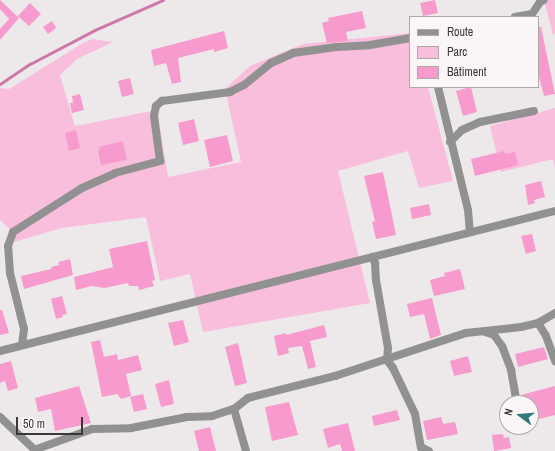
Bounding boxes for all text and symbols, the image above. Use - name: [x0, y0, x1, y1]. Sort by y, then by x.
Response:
- legend: [409, 16, 539, 88]
- text: Route: [447, 24, 473, 40]
- text: Parc: [447, 44, 467, 60]
- text: Bâtiment: [447, 64, 486, 80]
- north arrow: [499, 395, 539, 435]
- text: N: [501, 407, 516, 417]
- scale bar: [18, 409, 85, 435]
- text: 50 m: [23, 416, 45, 432]

